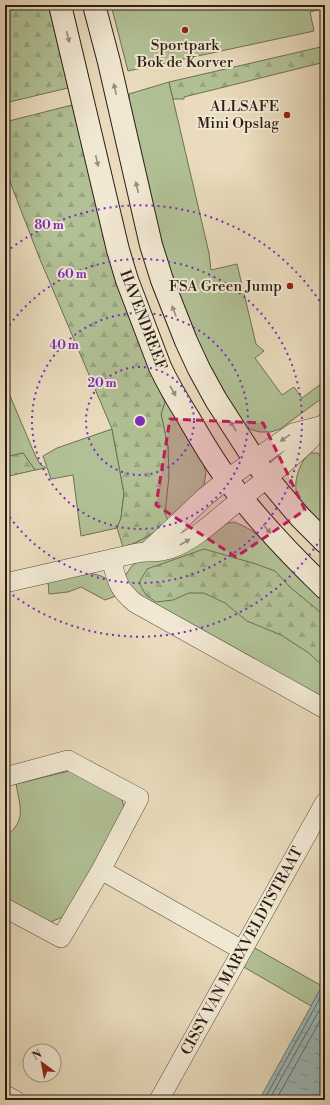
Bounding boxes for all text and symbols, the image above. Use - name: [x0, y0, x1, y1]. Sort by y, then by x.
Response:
- marker: Sportpark Bok de Korver: [180, 25, 190, 35]
- one-way arrow: [65, 31, 71, 44]
- place label: Sportpark Bok de Korver: [136, 36, 234, 72]
- one-way arrow: [111, 83, 117, 95]
- place label: ALLSAFE Mini Opslag: [197, 97, 279, 133]
- marker: ALLSAFE Mini Opslag: [282, 110, 292, 120]
- one-way arrow: [94, 155, 100, 167]
- one-way arrow: [134, 180, 140, 193]
- text: 80 m: [34, 218, 64, 233]
- text: 60 m: [57, 267, 87, 282]
- street label: HAVENDREEF: [115, 267, 171, 373]
- place label: FSA Green Jump: [169, 277, 282, 296]
- marker: FSA Green Jump: [285, 281, 295, 291]
- one-way arrow: [171, 304, 177, 316]
- text: 40 m: [49, 338, 79, 353]
- text: 20 m: [87, 376, 117, 391]
- one-way arrow: [169, 385, 176, 397]
- centre of rings: [133, 414, 147, 428]
- one-way arrow: [229, 421, 237, 432]
- one-way arrow: [280, 434, 290, 442]
- one-way arrow: [262, 523, 271, 534]
- one-way arrow: [179, 538, 191, 545]
- street label: CISSY VAN MARXVELDTSTRAAT: [177, 843, 308, 1059]
- north arrow: [22, 1043, 62, 1083]
- text: N: [30, 1047, 45, 1064]

